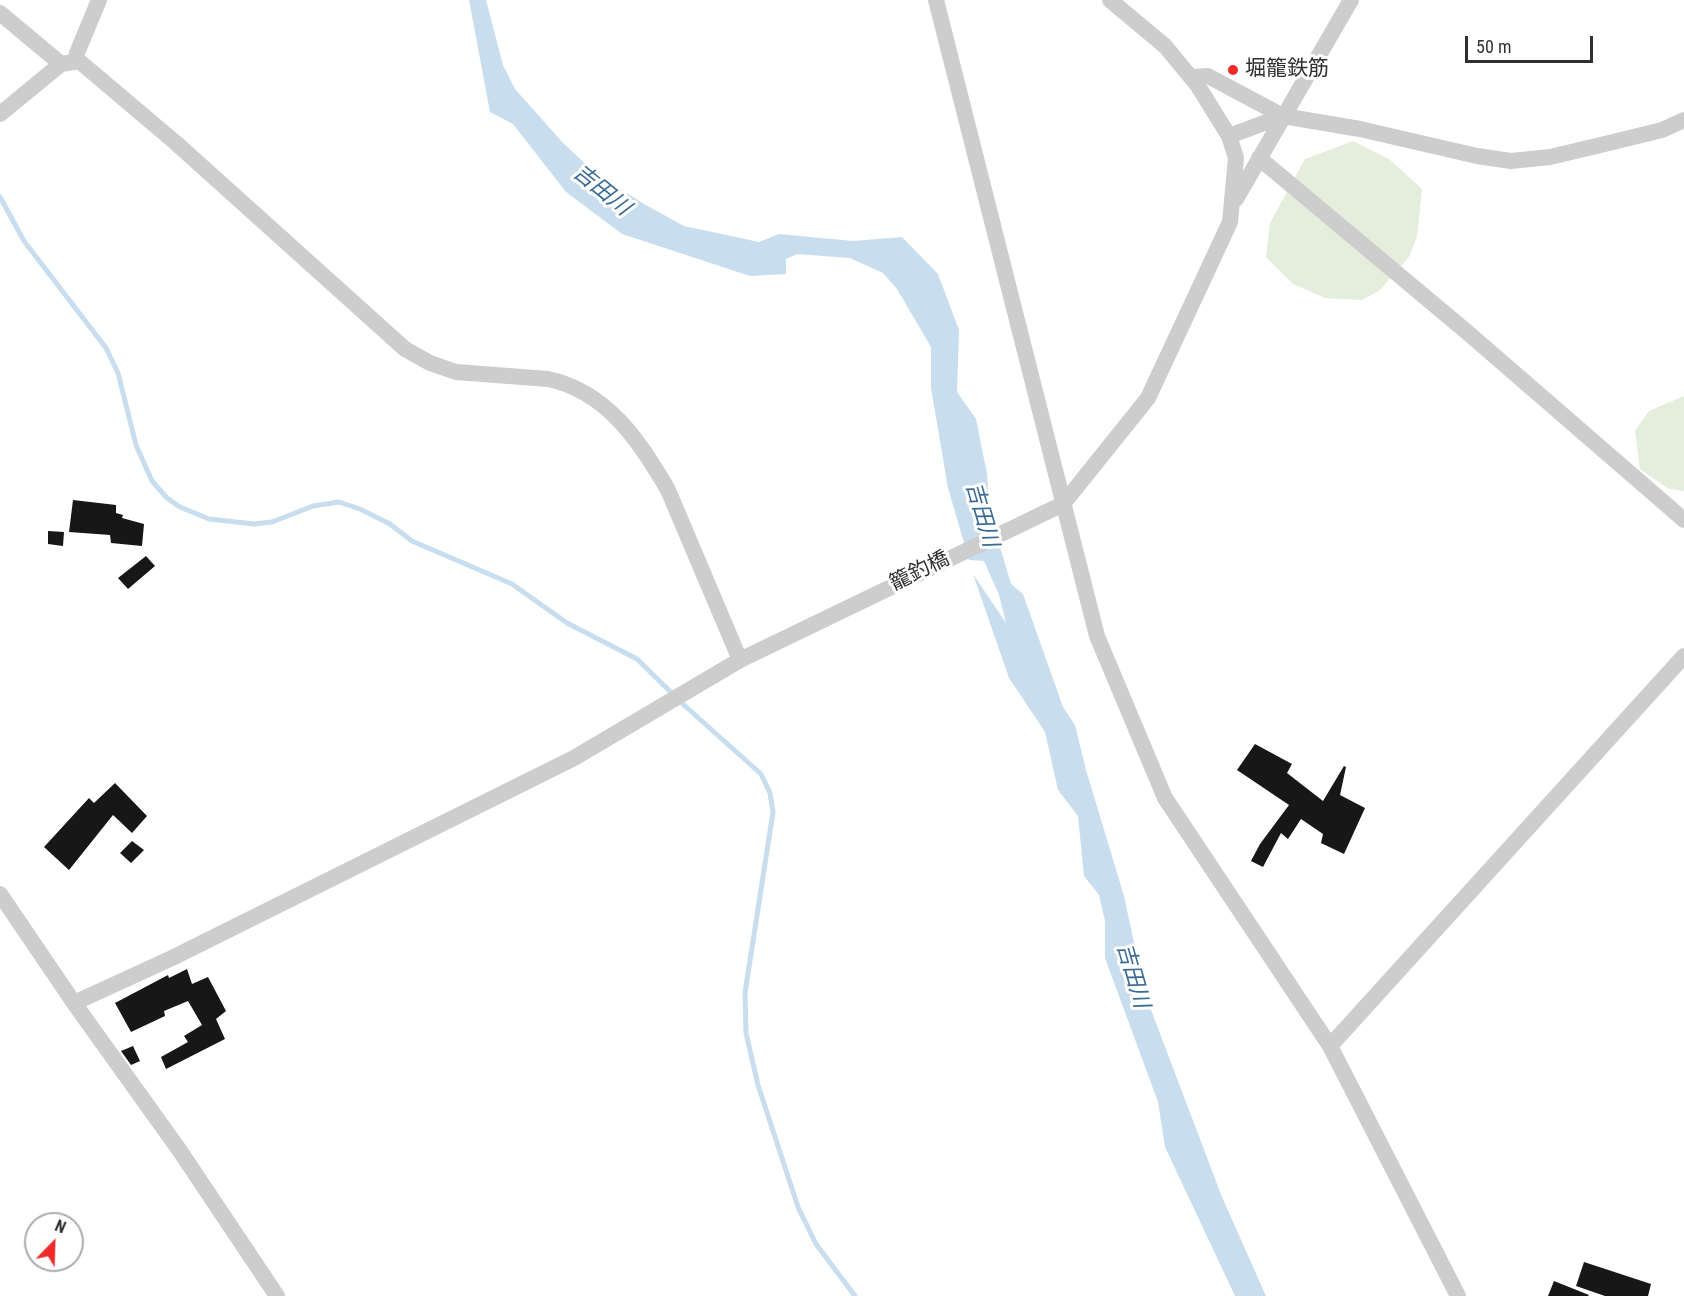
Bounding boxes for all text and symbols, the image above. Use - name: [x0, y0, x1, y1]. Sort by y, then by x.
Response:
- scale bar: [1468, 24, 1596, 62]
- text: 50 m: [1476, 36, 1511, 57]
- place label: 堀籠鉄筋: [1245, 57, 1329, 83]
- marker: 堀籠鉄筋: [1226, 63, 1240, 77]
- water label: 吉田川: [567, 160, 635, 222]
- water label: 吉田川: [959, 480, 1003, 550]
- street label: 籠釣橋: [886, 547, 954, 597]
- water label: 吉田川: [1110, 941, 1154, 1011]
- north arrow: [24, 1212, 84, 1272]
- text: N: [52, 1216, 69, 1237]

